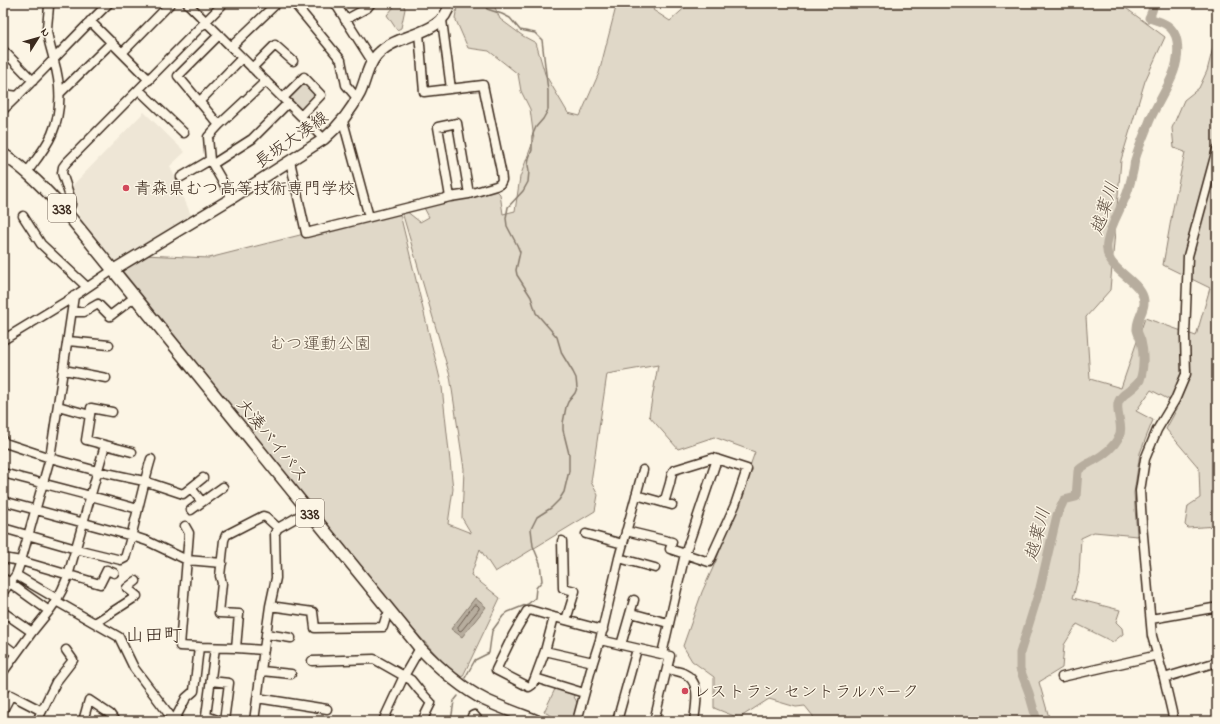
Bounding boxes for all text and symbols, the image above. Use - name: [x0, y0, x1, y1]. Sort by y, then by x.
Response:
- north arrow: [18, 18, 58, 58]
- text: N: [37, 25, 54, 40]
- street label: 長坂大湊線: [250, 106, 334, 175]
- place label: 青森県むつ高等技術専門学校: [134, 177, 355, 202]
- water label: 越葉川: [1085, 179, 1127, 239]
- marker: 青森県むつ高等技術専門学校: [121, 183, 131, 193]
- road number: 338: [48, 194, 76, 222]
- park label: むつ運動公園: [269, 332, 371, 357]
- street label: 大湊バイパス: [230, 394, 314, 488]
- road number: 338: [296, 499, 324, 527]
- water label: 越葉川: [1019, 505, 1058, 565]
- district label: 山田町: [125, 623, 183, 650]
- place label: レストラン セントラルパーク: [693, 680, 919, 705]
- marker: レストラン セントラルパーク: [680, 686, 690, 696]

